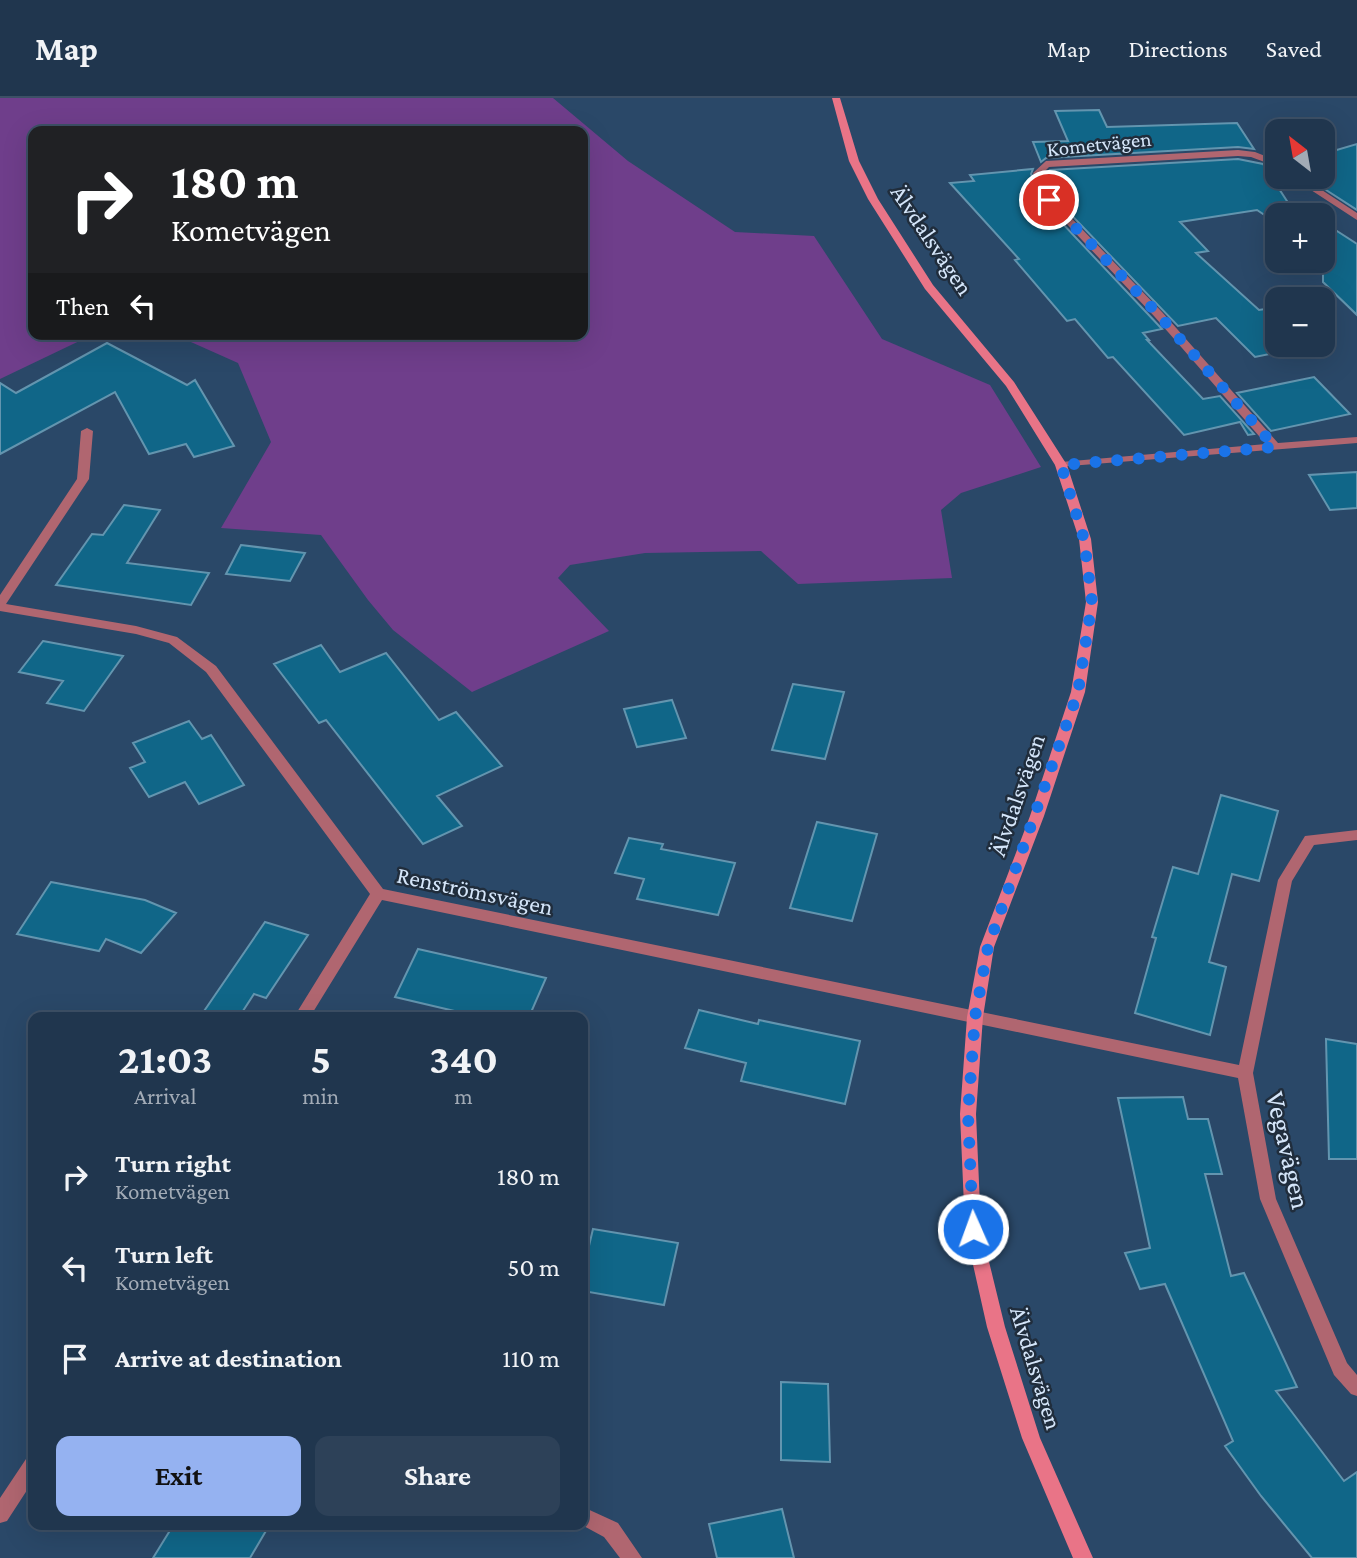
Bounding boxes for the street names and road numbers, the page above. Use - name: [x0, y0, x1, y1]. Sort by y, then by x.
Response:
- street label: Kometvägen: [1046, 127, 1152, 161]
- street label: Älvdalsvägen: [886, 179, 979, 300]
- street label: Älvdalsvägen: [983, 730, 1050, 859]
- street label: Renströmsvägen: [394, 861, 556, 920]
- street label: Vegavägen: [1260, 1088, 1317, 1212]
- street label: Älvdalsvägen: [1005, 1303, 1068, 1433]

